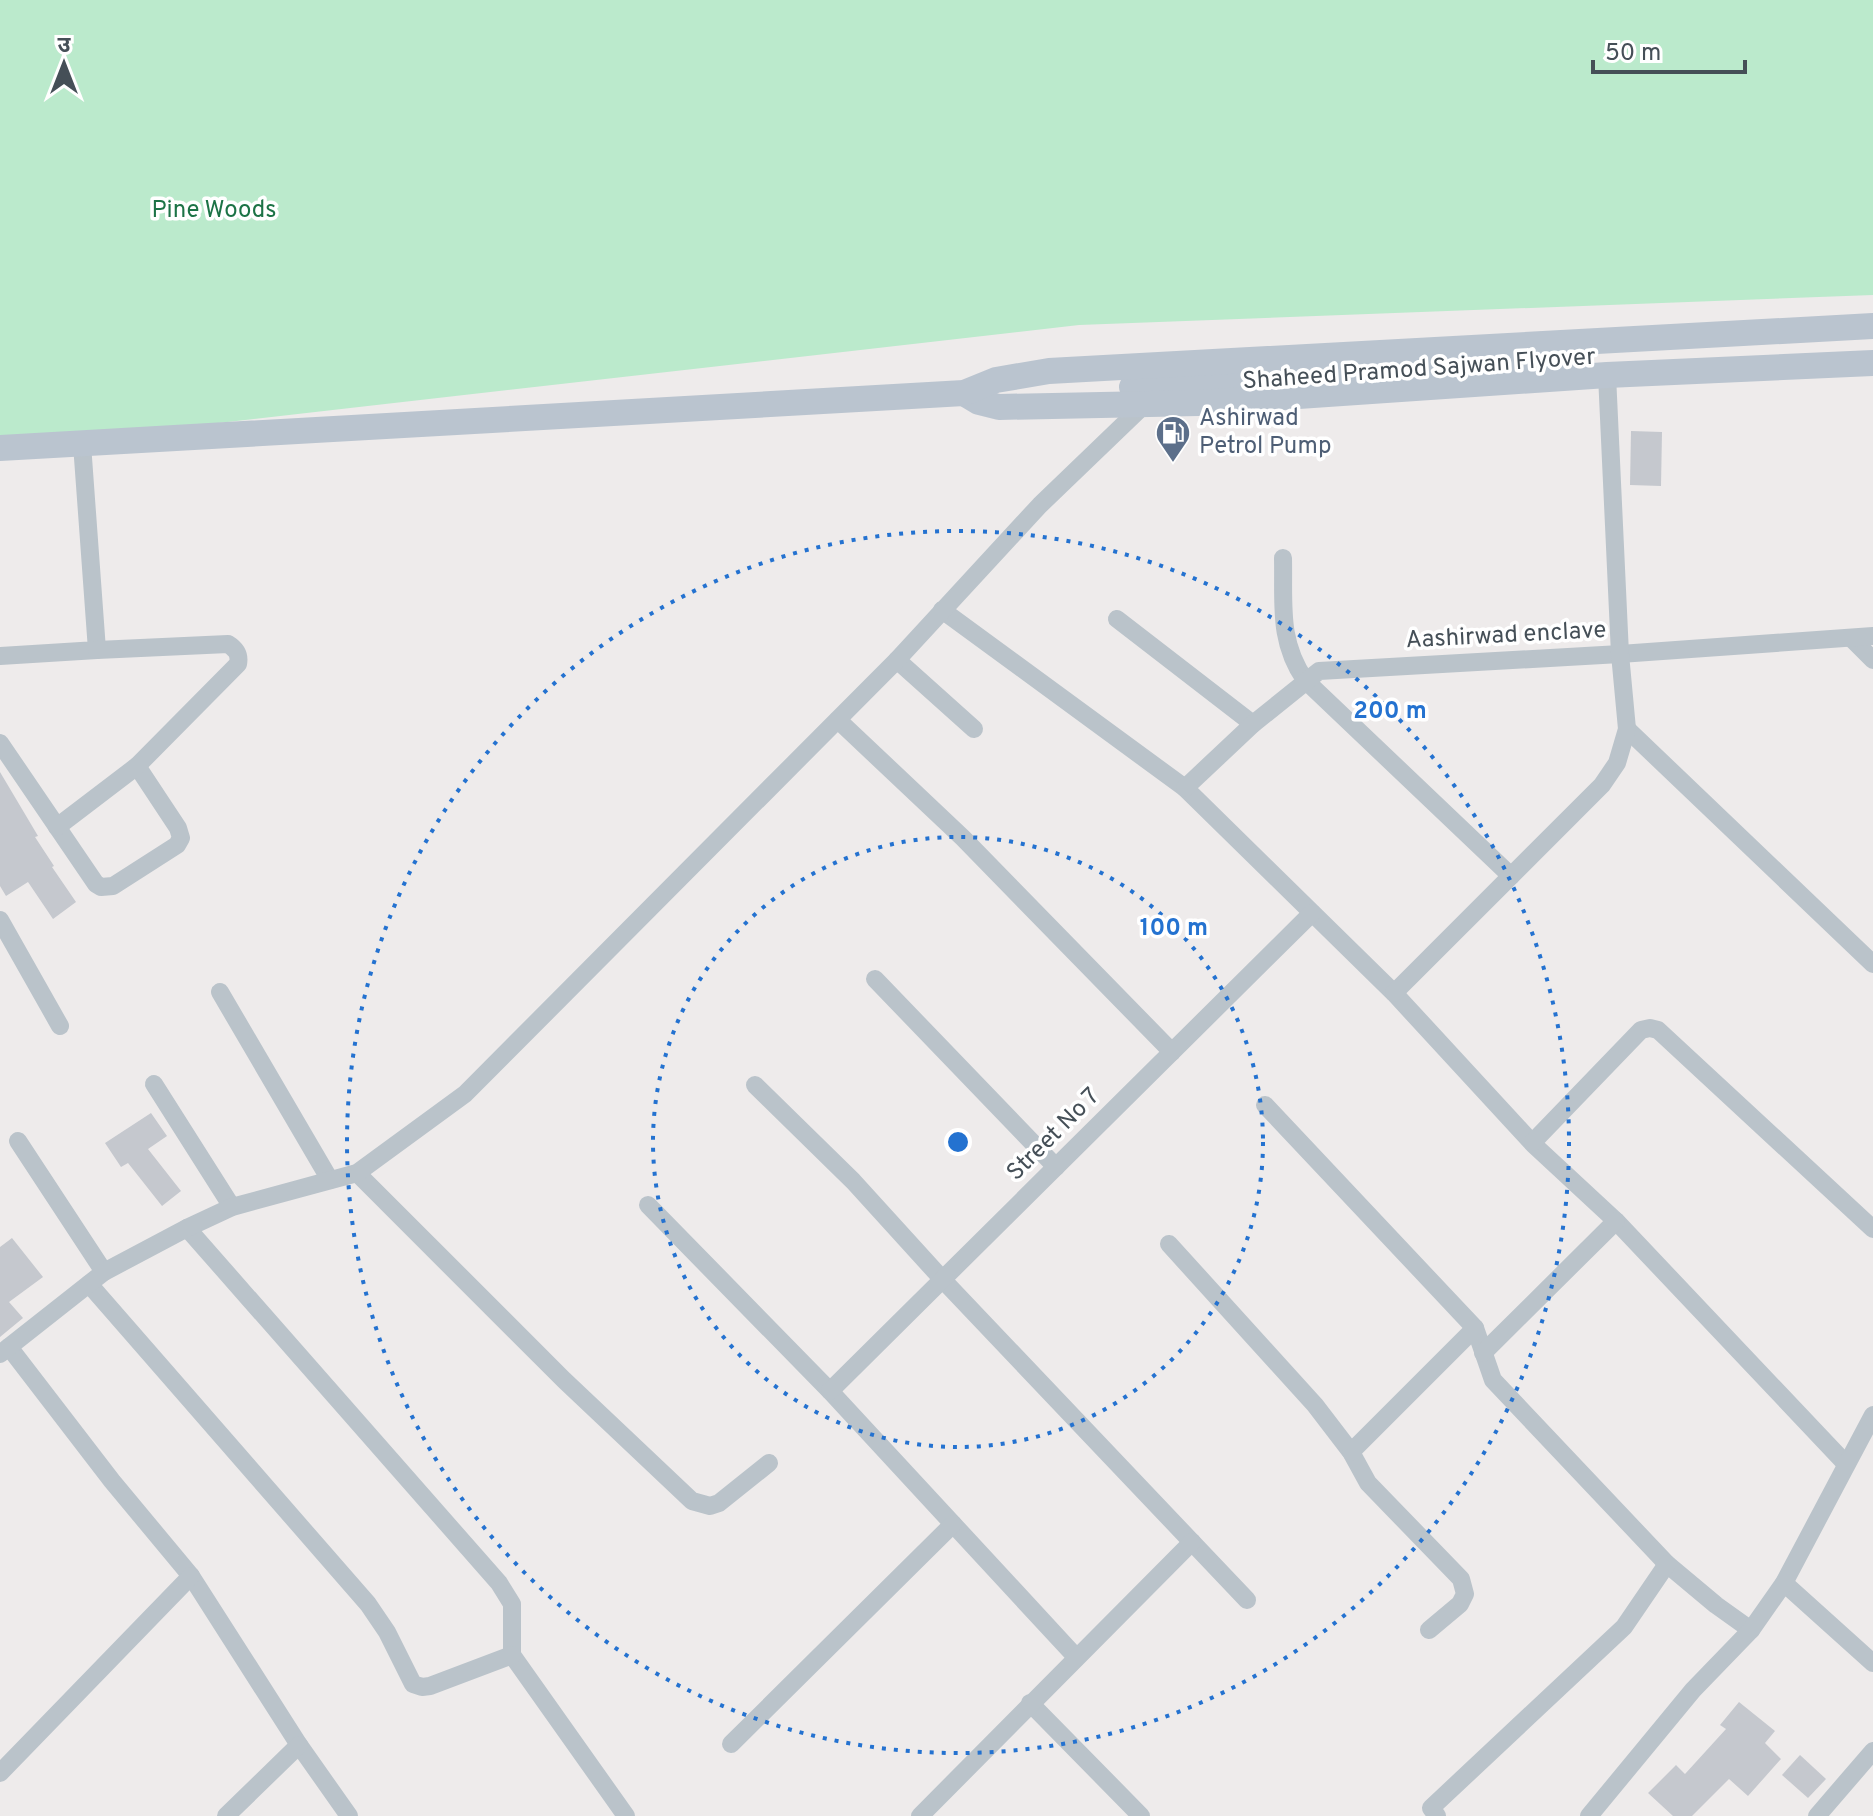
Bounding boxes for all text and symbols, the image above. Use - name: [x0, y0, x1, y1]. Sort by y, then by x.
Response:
- north arrow: [24, 24, 104, 104]
- scale bar: [1593, 24, 1745, 74]
- text: उ: [58, 33, 72, 60]
- text: 50 m: [1605, 39, 1661, 69]
- park label: Pine Woods: [151, 196, 277, 226]
- street label: Shaheed Pramod Sajwan Flyover: [1241, 343, 1597, 397]
- place label: Ashirwad Petrol Pump: [1199, 404, 1332, 462]
- fuel station icon: Ashirwad Petrol Pump: [1154, 414, 1192, 464]
- street label: Aashirwad enclave: [1405, 616, 1607, 656]
- text: 200 m: [1353, 697, 1427, 727]
- text: 100 m: [1140, 914, 1208, 944]
- street label: Street No 7: [1001, 1082, 1107, 1188]
- centre of rings: [944, 1128, 972, 1156]

